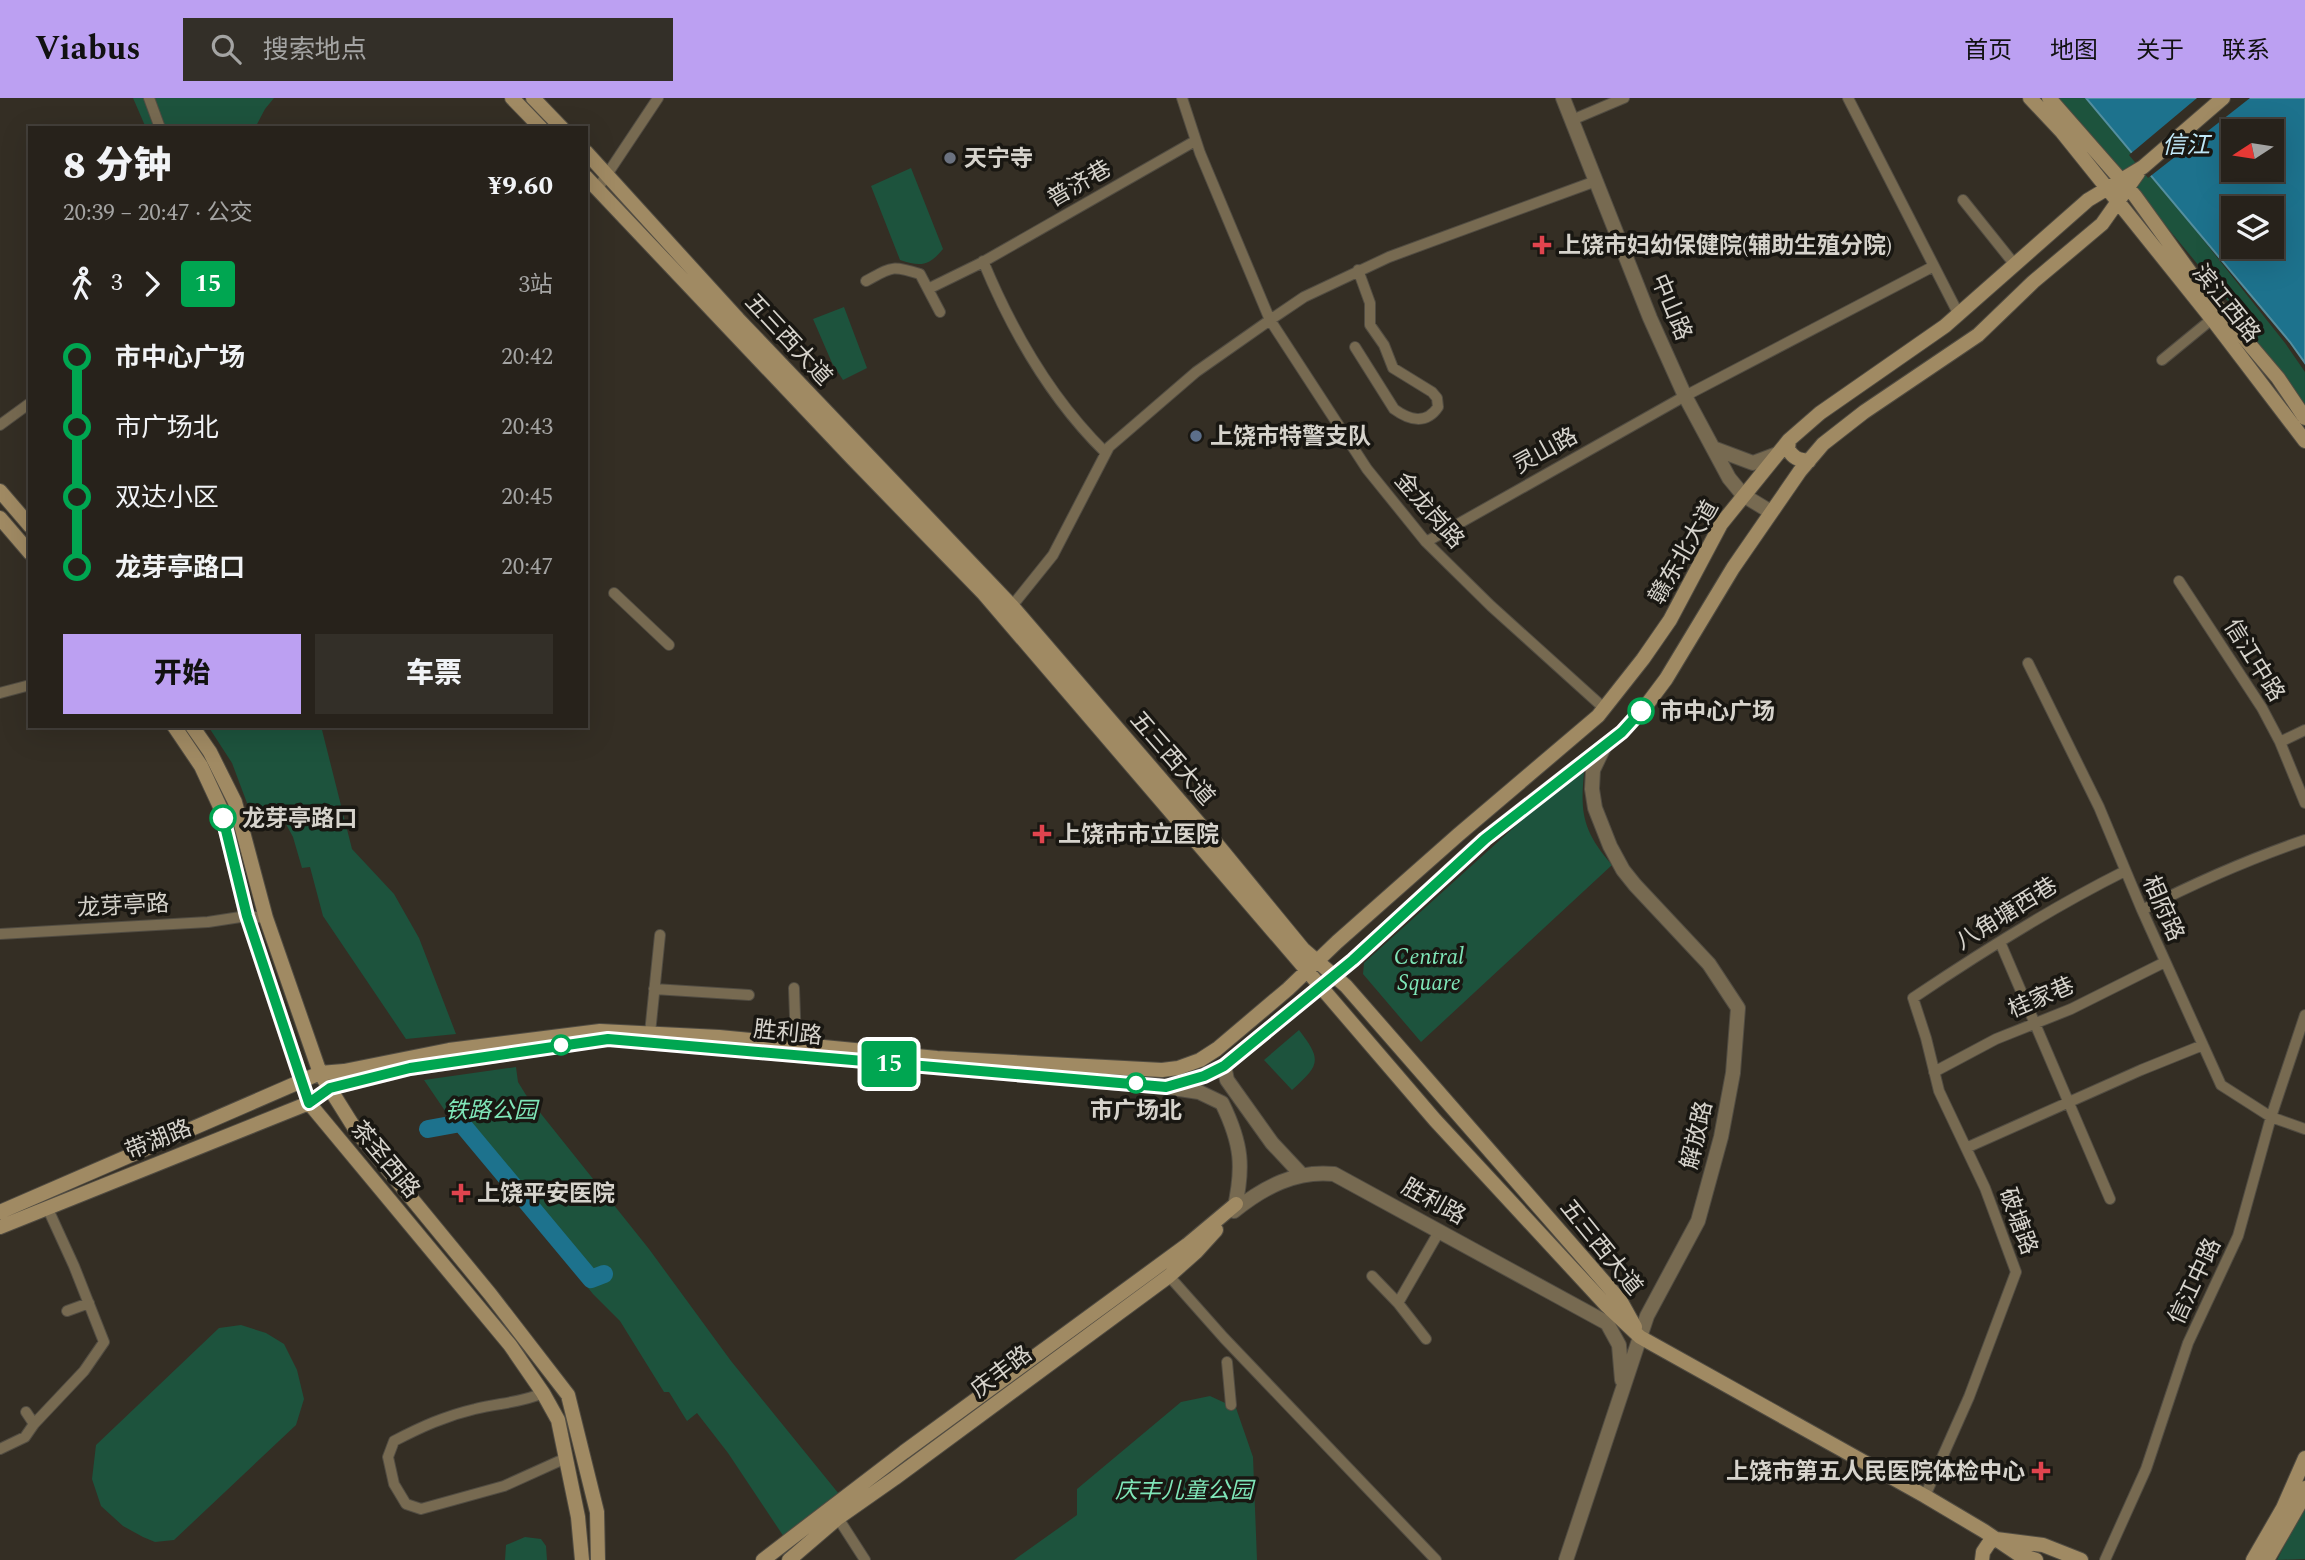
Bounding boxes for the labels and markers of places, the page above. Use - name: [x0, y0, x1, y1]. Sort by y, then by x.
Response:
- place label: 天宁寺: [964, 142, 1033, 177]
- marker: 天宁寺: [942, 150, 958, 166]
- place label: 上饶市妇幼保健院(辅助生殖分院): [1558, 229, 1892, 264]
- marker: 上饶市妇幼保健院(辅助生殖分院): [1532, 235, 1552, 255]
- place label: 上饶市特警支队: [1210, 420, 1371, 455]
- marker: 上饶市特警支队: [1188, 428, 1204, 444]
- place label: 市中心广场: [1660, 695, 1775, 730]
- marker: 市中心广场: [1628, 698, 1654, 724]
- place label: 龙芽亭路口: [242, 802, 357, 837]
- marker: 龙芽亭路口: [210, 805, 236, 831]
- place label: 上饶市市立医院: [1058, 818, 1219, 853]
- marker: 上饶市市立医院: [1032, 824, 1052, 844]
- unlabelled marker: [551, 1035, 571, 1055]
- marker: 市广场北: [1126, 1073, 1146, 1093]
- place label: 市广场北: [1090, 1094, 1182, 1129]
- place label: 上饶平安医院: [477, 1177, 615, 1212]
- marker: 上饶平安医院: [451, 1183, 471, 1203]
- place label: 上饶市第五人民医院体检中心: [1726, 1455, 2025, 1490]
- marker: 上饶市第五人民医院体检中心: [2031, 1461, 2051, 1481]

